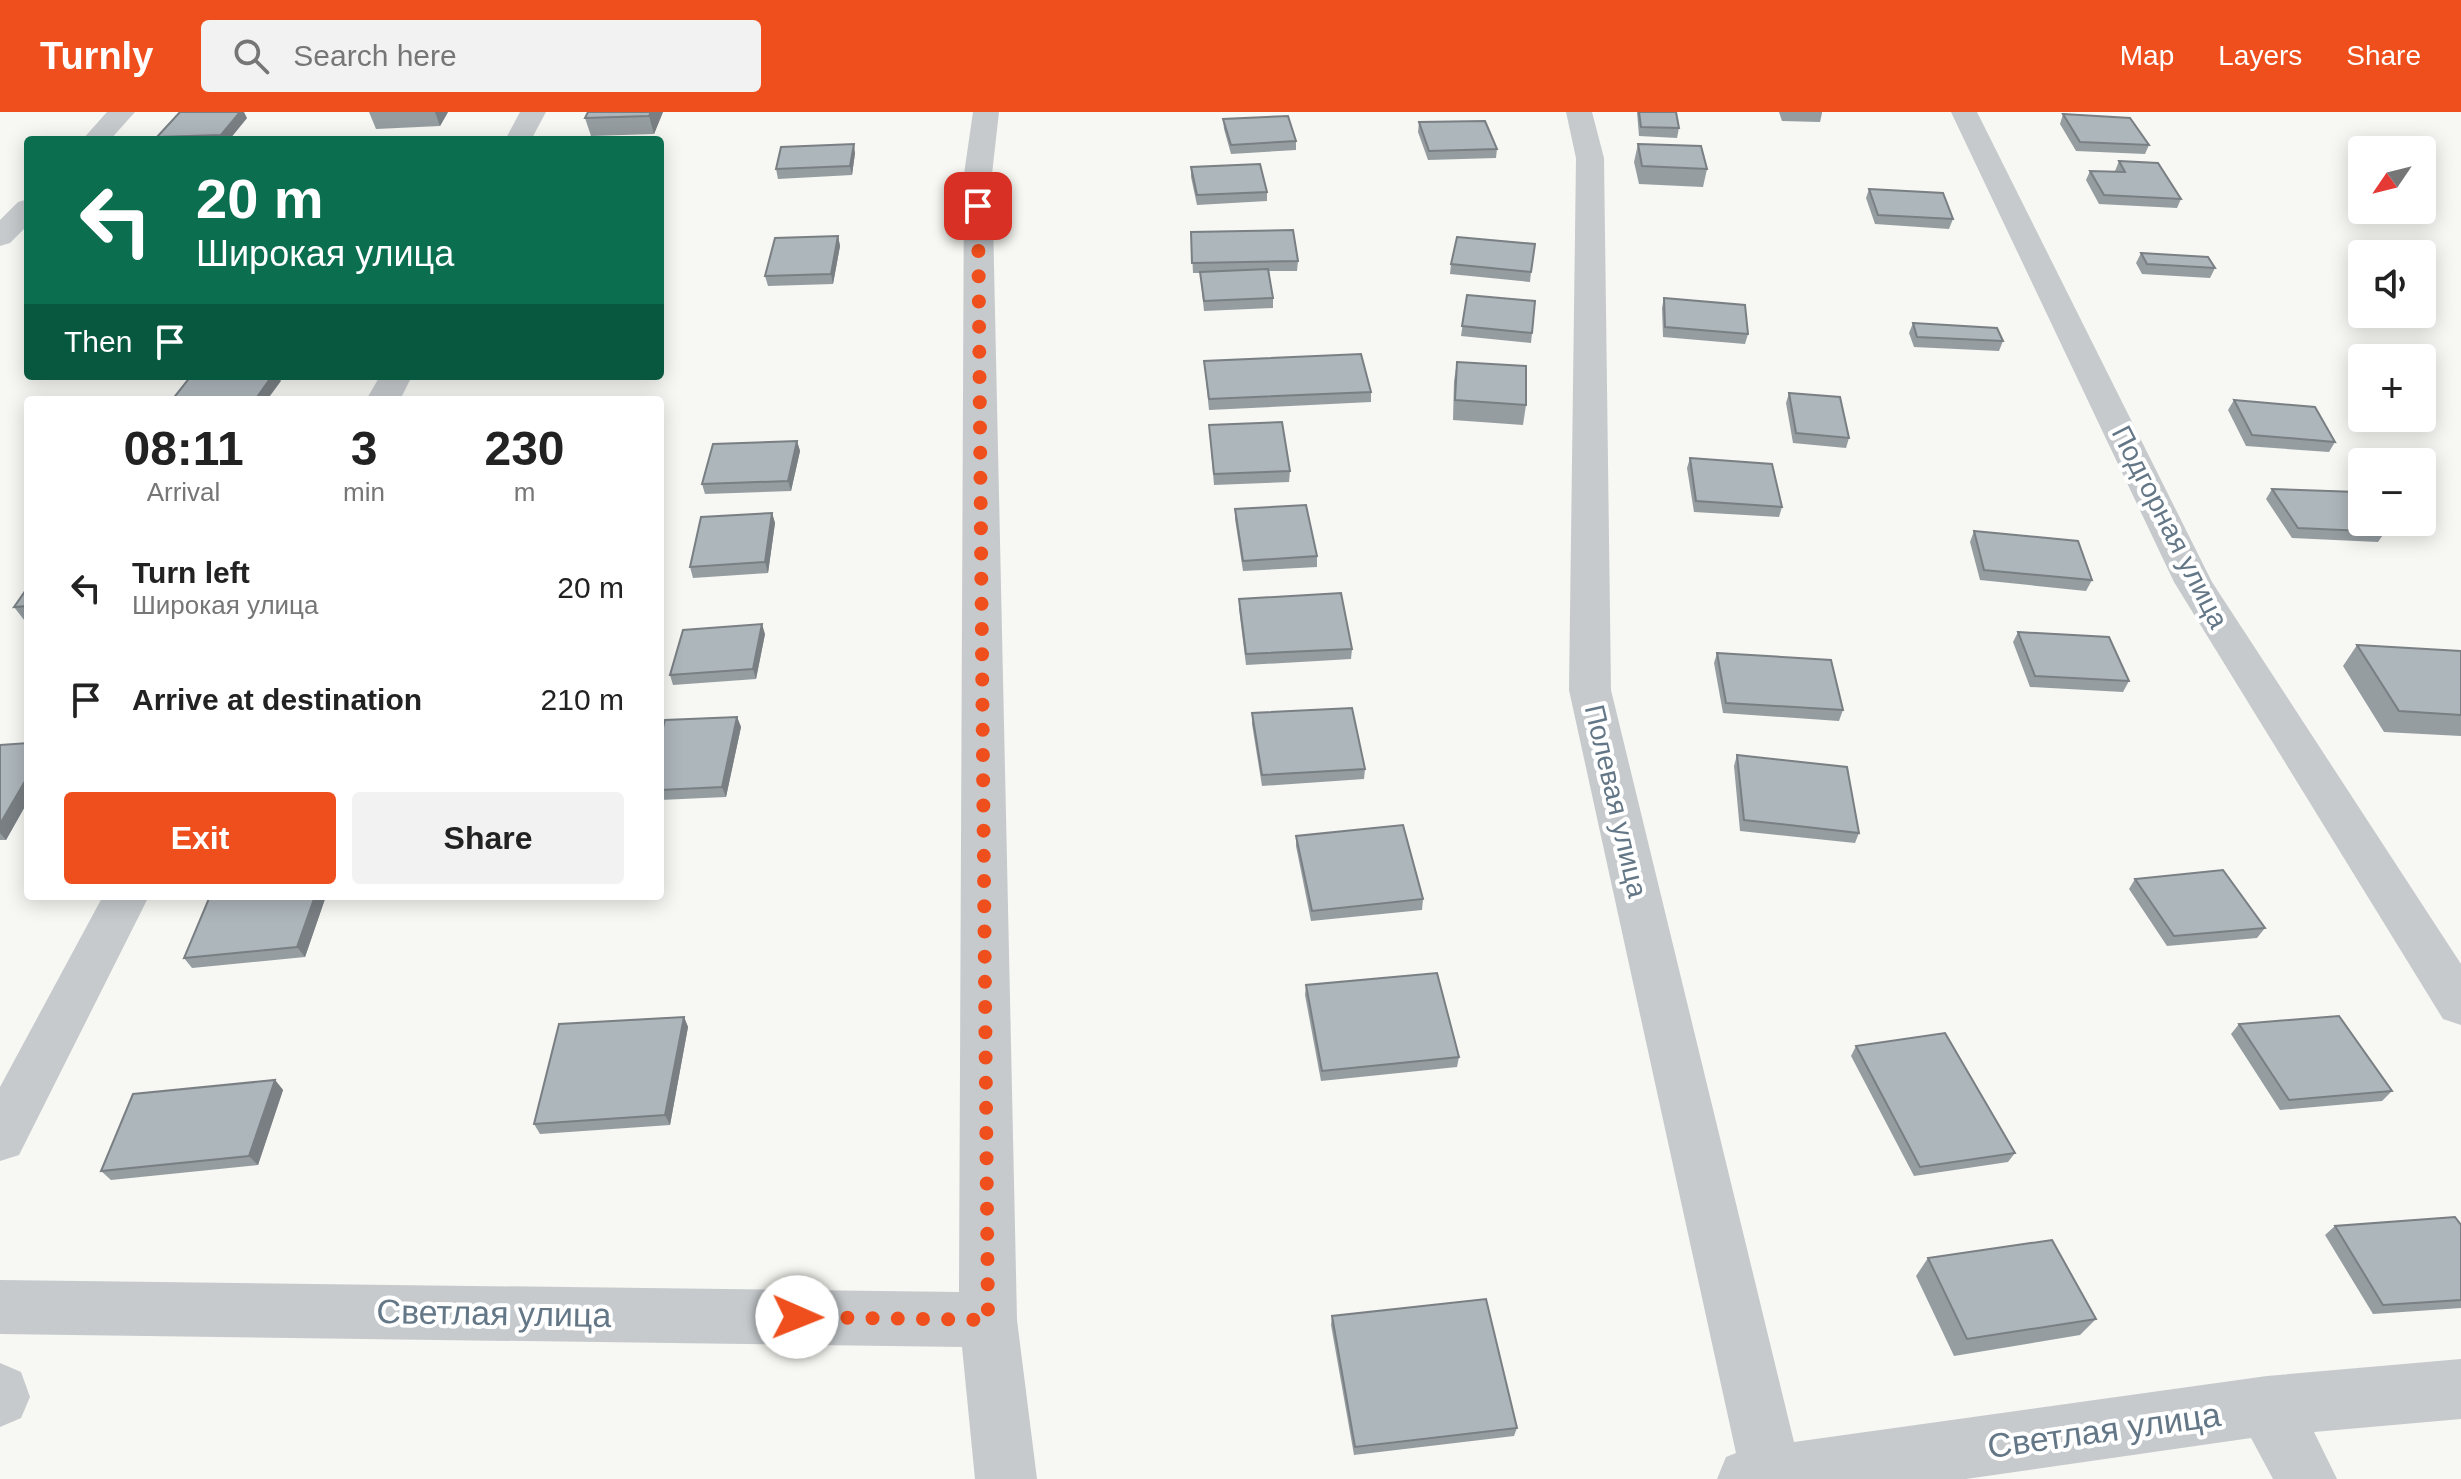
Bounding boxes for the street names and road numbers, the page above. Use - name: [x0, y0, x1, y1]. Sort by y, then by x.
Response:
- street label: Подгорная улица: [2106, 421, 2235, 634]
- street label: Полевая улица: [1579, 702, 1653, 901]
- street label: Светлая улица: [376, 1292, 612, 1334]
- street label: Светлая улица: [1985, 1395, 2223, 1465]

